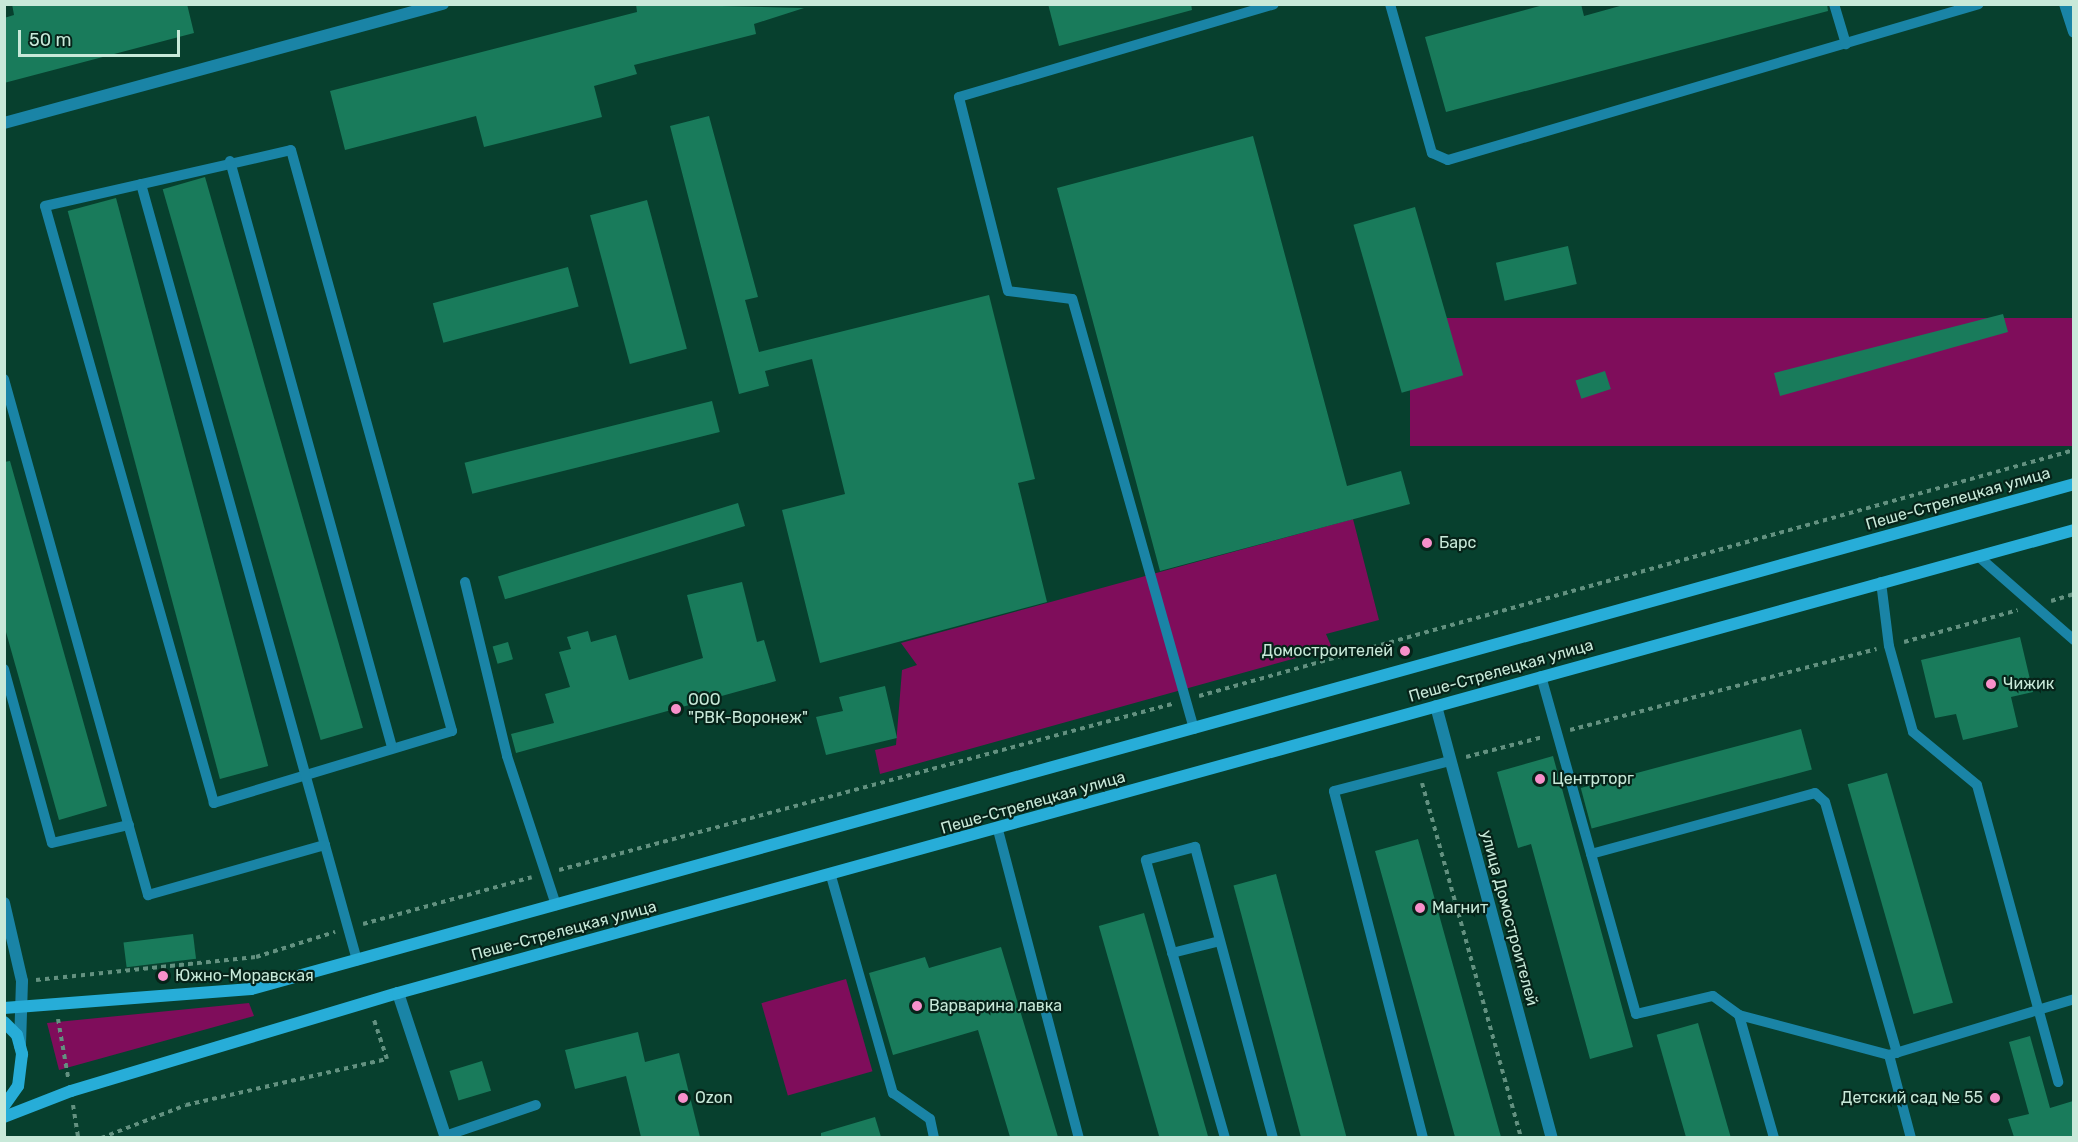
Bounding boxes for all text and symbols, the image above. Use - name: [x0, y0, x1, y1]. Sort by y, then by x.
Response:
- scale bar: [21, 18, 183, 56]
- text: 50 m: [29, 29, 72, 51]
- street label: Пеше-Стрелецкая улица: [1863, 463, 2053, 535]
- place label: Барс: [1439, 533, 1476, 553]
- marker: Барс: [1420, 536, 1434, 550]
- street label: Пеше-Стрелецкая улица: [1406, 635, 1596, 707]
- place label: Домостроителей: [1262, 641, 1393, 661]
- marker: Домостроителей: [1398, 644, 1412, 658]
- place label: Чижик: [2003, 674, 2054, 694]
- marker: Чижик: [1984, 677, 1998, 691]
- place label: ООО "РВК-Воронеж": [688, 690, 808, 728]
- marker: ООО "РВК-Воронеж": [669, 702, 683, 716]
- street label: Пеше-Стрелецкая улица: [938, 767, 1128, 839]
- place label: Центрторг: [1552, 769, 1634, 789]
- marker: Центрторг: [1533, 772, 1547, 786]
- street label: улица Домостроителей: [1476, 828, 1542, 1008]
- street label: Пеше-Стрелецкая улица: [469, 897, 659, 965]
- place label: Магнит: [1432, 898, 1488, 918]
- marker: Магнит: [1413, 901, 1427, 915]
- place label: Южно-Моравская: [175, 966, 314, 986]
- marker: Южно-Моравская: [156, 969, 170, 983]
- place label: Варварина лавка: [929, 996, 1062, 1016]
- marker: Варварина лавка: [910, 999, 924, 1013]
- place label: Ozon: [695, 1088, 733, 1108]
- place label: Детский сад № 55: [1841, 1088, 1983, 1108]
- marker: Ozon: [676, 1091, 690, 1105]
- marker: Детский сад № 55: [1988, 1091, 2002, 1105]

